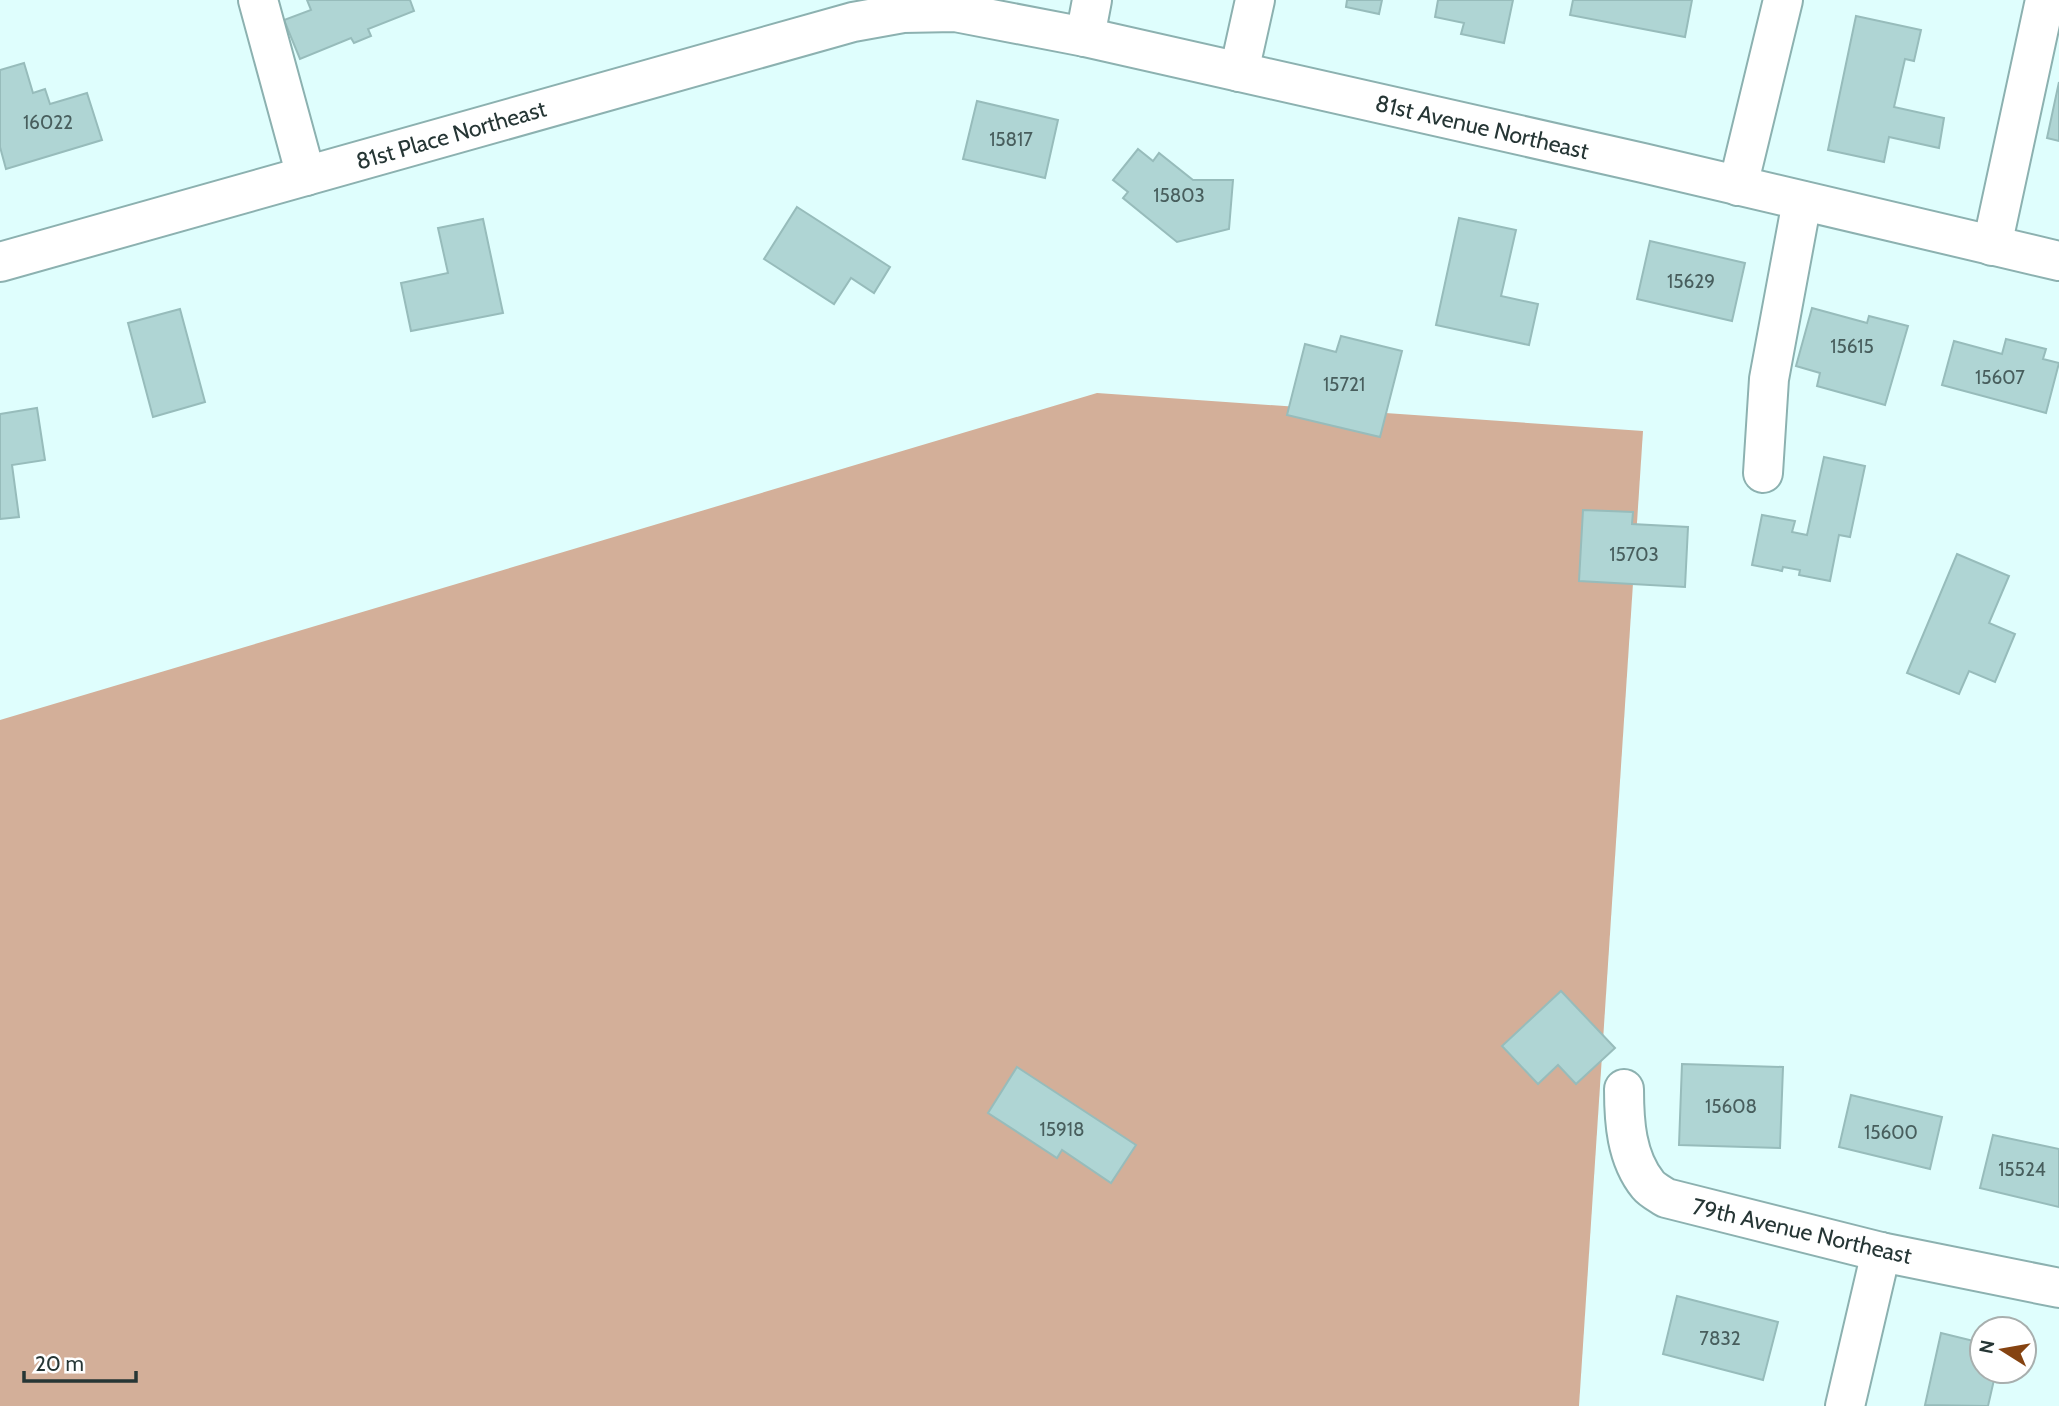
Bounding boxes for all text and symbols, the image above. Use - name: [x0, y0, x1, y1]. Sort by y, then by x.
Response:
- street label: 81st Avenue Northeast: [1373, 89, 1592, 165]
- street label: 81st Place Northeast: [353, 94, 550, 176]
- house number: 16022: [23, 111, 73, 134]
- house number: 15817: [989, 128, 1033, 151]
- house number: 15803: [1153, 184, 1205, 207]
- house number: 15629: [1667, 270, 1715, 293]
- house number: 15615: [1830, 335, 1874, 358]
- house number: 15607: [1975, 366, 2025, 389]
- house number: 15721: [1323, 373, 1365, 396]
- house number: 15703: [1609, 543, 1659, 566]
- house number: 15608: [1705, 1095, 1757, 1118]
- house number: 15918: [1040, 1118, 1084, 1141]
- house number: 15600: [1864, 1121, 1918, 1144]
- house number: 15524: [1998, 1158, 2046, 1181]
- street label: 79th Avenue Northeast: [1690, 1192, 1915, 1270]
- north arrow: [1968, 1315, 2038, 1385]
- house number: 7832: [1699, 1327, 1741, 1350]
- text: N: [1974, 1338, 1999, 1356]
- scale bar: [24, 1340, 136, 1384]
- text: 20 m: [35, 1351, 84, 1376]

